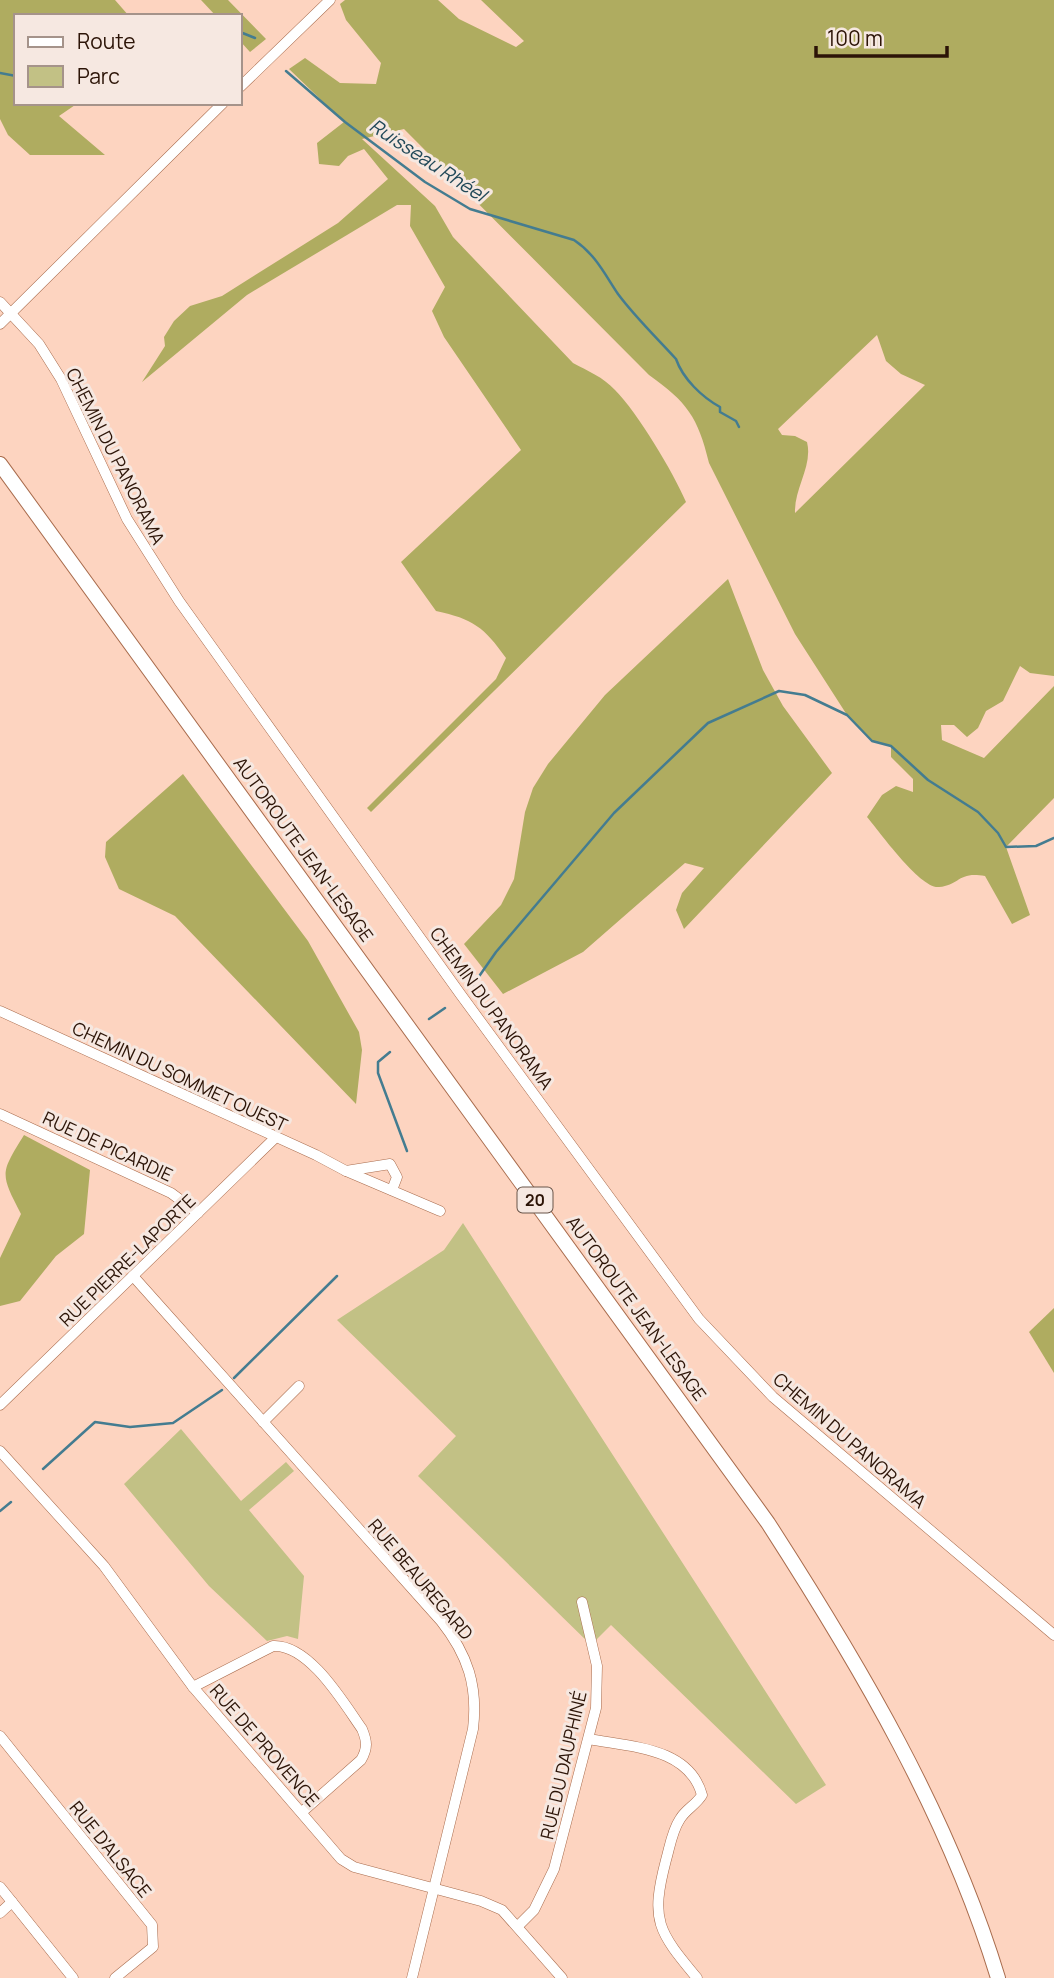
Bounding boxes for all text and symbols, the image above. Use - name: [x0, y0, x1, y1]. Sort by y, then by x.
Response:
- legend: [14, 14, 242, 105]
- scale bar: [816, 14, 947, 58]
- text: 100 m: [827, 24, 883, 52]
- text: Route: [77, 27, 135, 55]
- text: Parc: [77, 62, 120, 90]
- water label: Ruisseau Rhéel: [365, 113, 493, 209]
- street label: CHEMIN DU PANORAMA: [61, 364, 171, 549]
- street label: AUTOROUTE JEAN-LESAGE: [229, 752, 379, 946]
- street label: CHEMIN DU PANORAMA: [425, 922, 559, 1094]
- street label: CHEMIN DU SOMMET OUEST: [69, 1016, 292, 1137]
- street label: RUE DE PICARDIE: [39, 1105, 177, 1187]
- road number: 20: [518, 1188, 552, 1212]
- street label: RUE PIERRE-LAPORTE: [54, 1189, 200, 1331]
- street label: AUTOROUTE JEAN-LESAGE: [562, 1211, 712, 1405]
- street label: CHEMIN DU PANORAMA: [769, 1367, 932, 1513]
- street label: RUE BEAUREGARD: [363, 1513, 479, 1645]
- street label: RUE DE PROVENCE: [205, 1679, 325, 1811]
- street label: RUE DU DAUPHINÉ: [534, 1688, 592, 1842]
- street label: RUE D'ALSACE: [65, 1796, 157, 1902]

